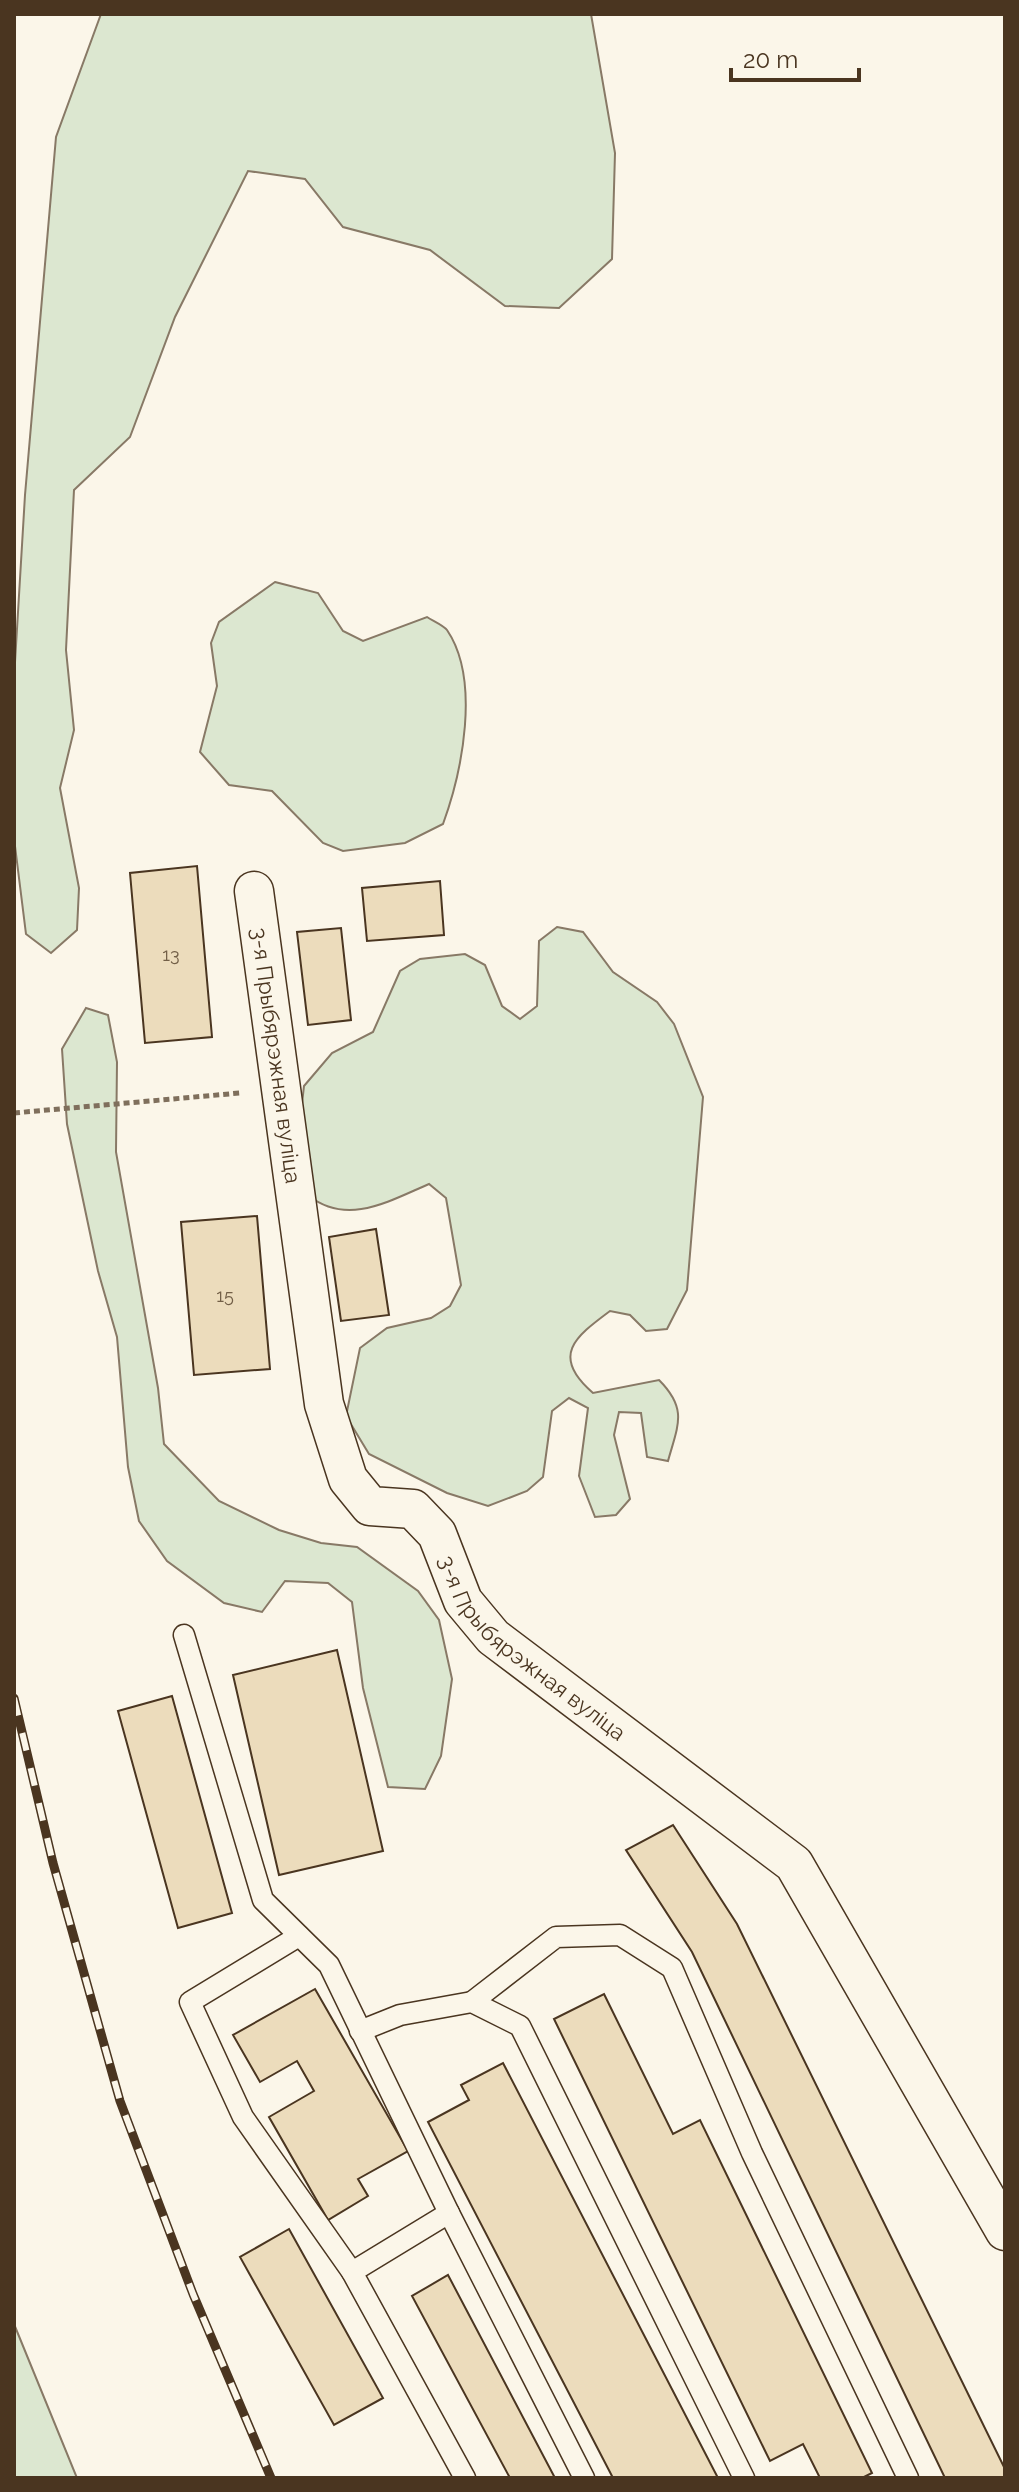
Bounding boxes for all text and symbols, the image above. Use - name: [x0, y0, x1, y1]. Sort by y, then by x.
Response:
- scale bar: [731, 32, 859, 82]
- text: 20 m: [743, 45, 798, 74]
- street label: 3-я Прыбярэжная вуліца: [246, 926, 307, 1185]
- house number: 13: [162, 944, 180, 965]
- house number: 15: [216, 1285, 234, 1306]
- street label: 3-я Прыбярэжная вуліца: [434, 1552, 631, 1746]

